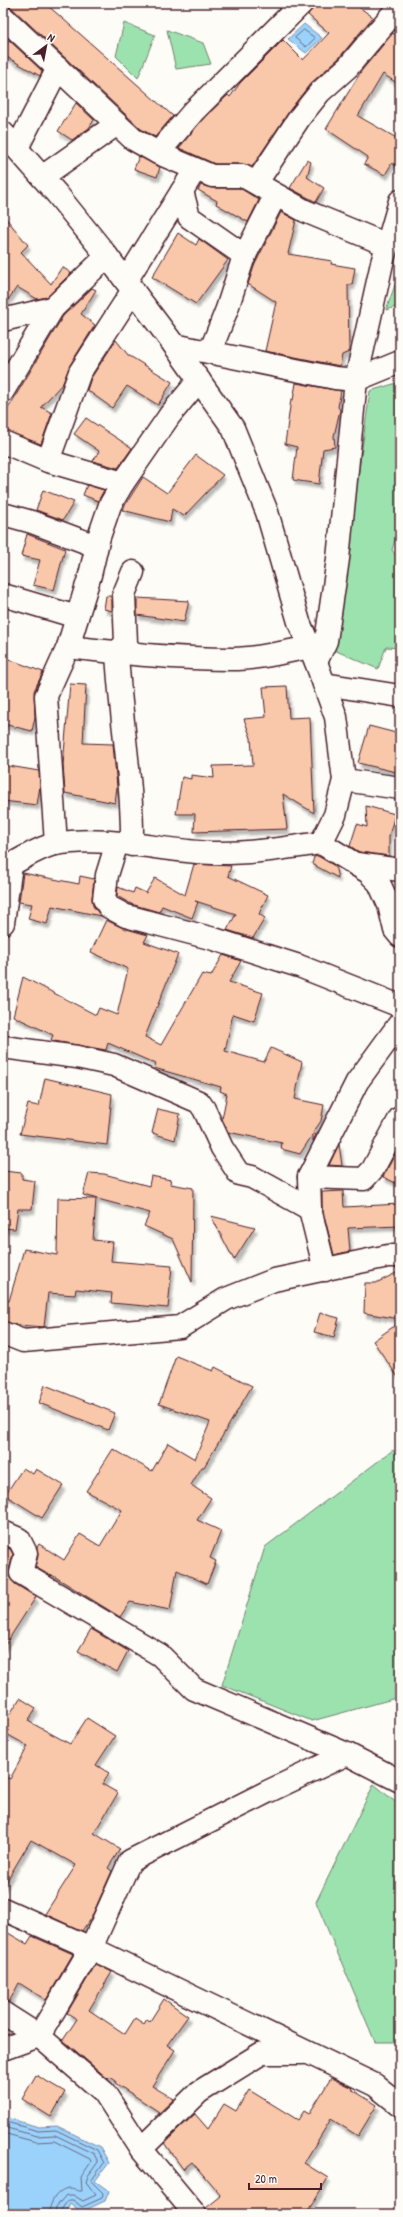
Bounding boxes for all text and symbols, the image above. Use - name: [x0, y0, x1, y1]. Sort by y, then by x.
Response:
- north arrow: [26, 26, 66, 66]
- text: N: [45, 30, 58, 45]
- scale bar: [249, 2165, 321, 2191]
- text: 20 m: [255, 2170, 277, 2187]

